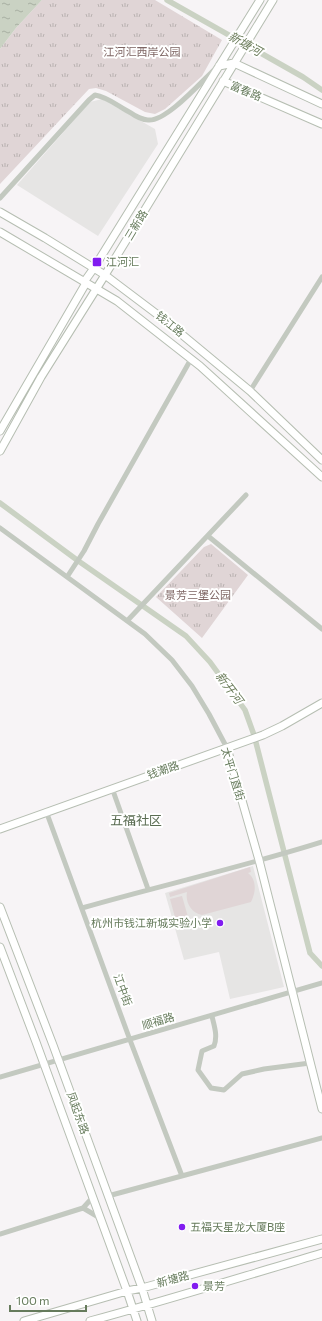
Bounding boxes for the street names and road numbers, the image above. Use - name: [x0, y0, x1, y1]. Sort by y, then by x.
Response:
- street label: 富春路: [228, 78, 264, 103]
- street label: 三新路: [122, 207, 150, 242]
- street label: 钱江路: [153, 308, 187, 339]
- street label: 太平门直街: [219, 746, 248, 802]
- street label: 钱潮路: [145, 758, 181, 781]
- street label: 江中街: [112, 972, 135, 1008]
- street label: 顺福路: [140, 1010, 176, 1031]
- street label: 凤起东路: [65, 1090, 92, 1136]
- street label: 新塘路: [155, 1268, 190, 1289]

